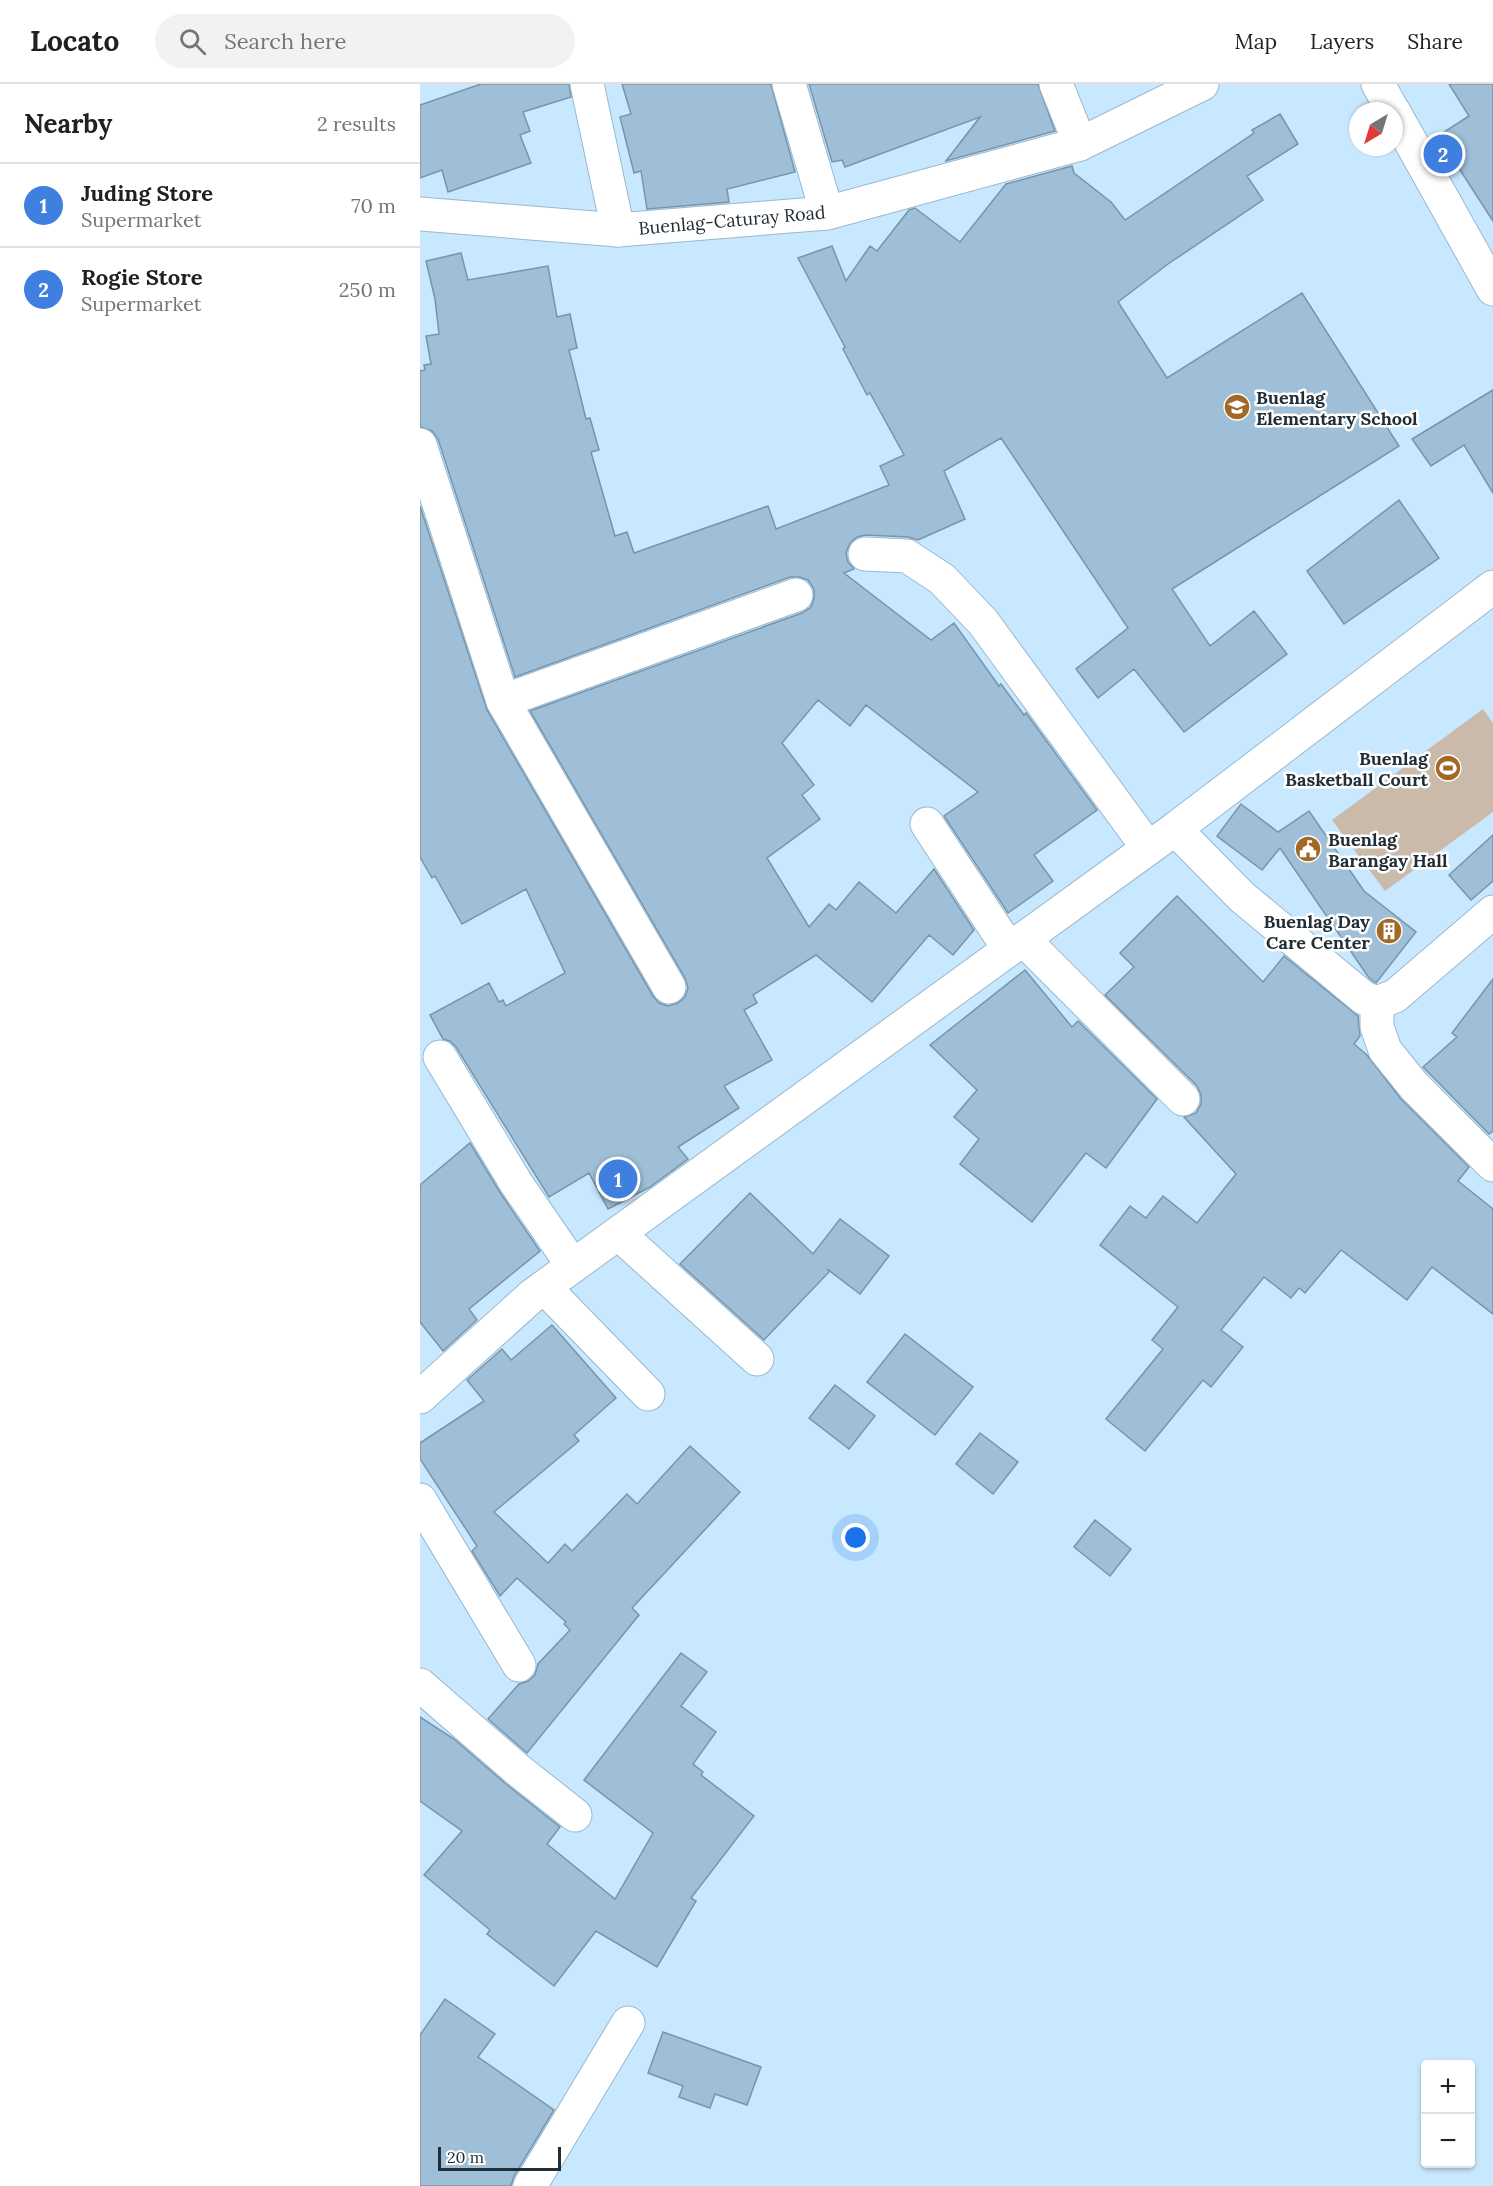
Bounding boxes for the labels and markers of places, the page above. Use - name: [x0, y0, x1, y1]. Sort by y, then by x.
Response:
- pin: 2: [1424, 132, 1462, 176]
- place label: Buenlag Elementary School: [1256, 386, 1418, 430]
- school or university icon: Buenlag Elementary School: [1222, 392, 1252, 422]
- place label: Buenlag Basketball Court: [1285, 747, 1429, 791]
- sports icon: Buenlag Basketball Court: [1433, 753, 1463, 783]
- place label: Buenlag Barangay Hall: [1328, 828, 1448, 872]
- public building icon: Buenlag Barangay Hall: [1293, 834, 1323, 864]
- place label: Buenlag Day Care Center: [1263, 910, 1370, 954]
- building icon: Buenlag Day Care Center: [1374, 916, 1404, 946]
- pin: 1: [598, 1156, 638, 1202]

